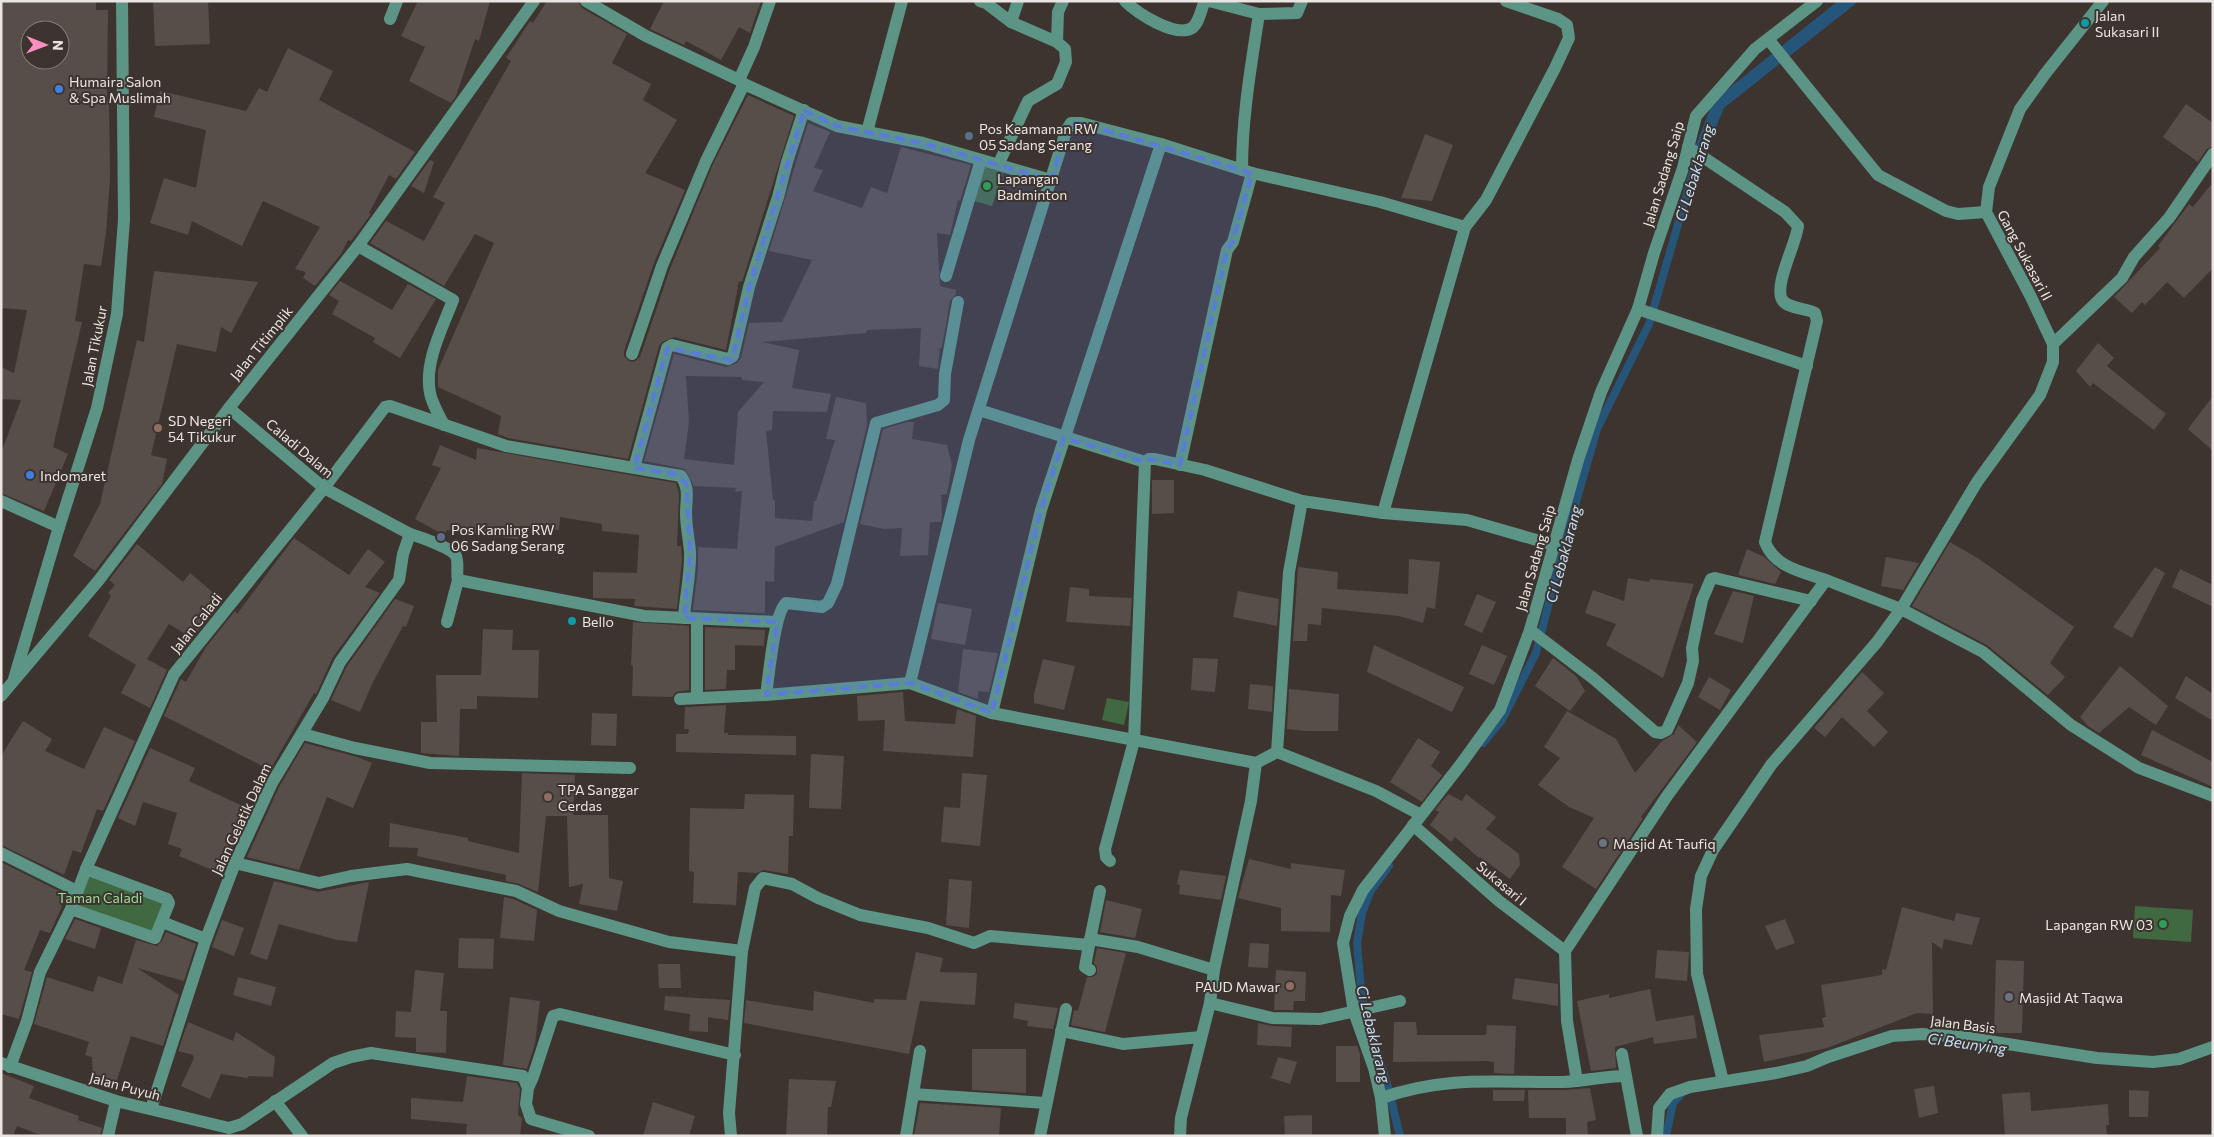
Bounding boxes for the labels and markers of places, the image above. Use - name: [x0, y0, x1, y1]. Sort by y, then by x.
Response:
- place label: Jalan Sukasari II: [2095, 7, 2159, 40]
- marker: Jalan Sukasari II: [2079, 17, 2091, 29]
- place label: Humaira Salon & Spa Muslimah: [69, 73, 171, 106]
- marker: Humaira Salon & Spa Muslimah: [53, 83, 65, 95]
- place label: Pos Keamanan RW 05 Sadang Serang: [979, 120, 1097, 153]
- marker: Pos Keamanan RW 05 Sadang Serang: [963, 130, 975, 142]
- place label: Lapangan Badminton: [997, 170, 1067, 203]
- marker: Lapangan Badminton: [981, 180, 993, 192]
- place label: SD Negeri 54 Tikukur: [168, 412, 237, 445]
- marker: SD Negeri 54 Tikukur: [152, 422, 164, 434]
- place label: Indomaret: [40, 467, 107, 484]
- marker: Indomaret: [24, 469, 36, 481]
- place label: Pos Kamling RW 06 Sadang Serang: [451, 521, 565, 554]
- marker: Pos Kamling RW 06 Sadang Serang: [435, 531, 447, 543]
- place label: Bello: [582, 613, 614, 630]
- marker: Bello: [566, 615, 578, 627]
- place label: TPA Sanggar Cerdas: [558, 781, 639, 814]
- marker: TPA Sanggar Cerdas: [542, 791, 554, 803]
- place label: Masjid At Taufiq: [1613, 835, 1716, 852]
- marker: Masjid At Taufiq: [1597, 837, 1609, 849]
- place label: Lapangan RW 03: [2045, 916, 2153, 933]
- marker: Lapangan RW 03: [2157, 918, 2169, 930]
- place label: PAUD Mawar: [1195, 978, 1280, 995]
- marker: PAUD Mawar: [1284, 980, 1296, 992]
- place label: Masjid At Taqwa: [2019, 989, 2123, 1006]
- marker: Masjid At Taqwa: [2003, 991, 2015, 1003]

